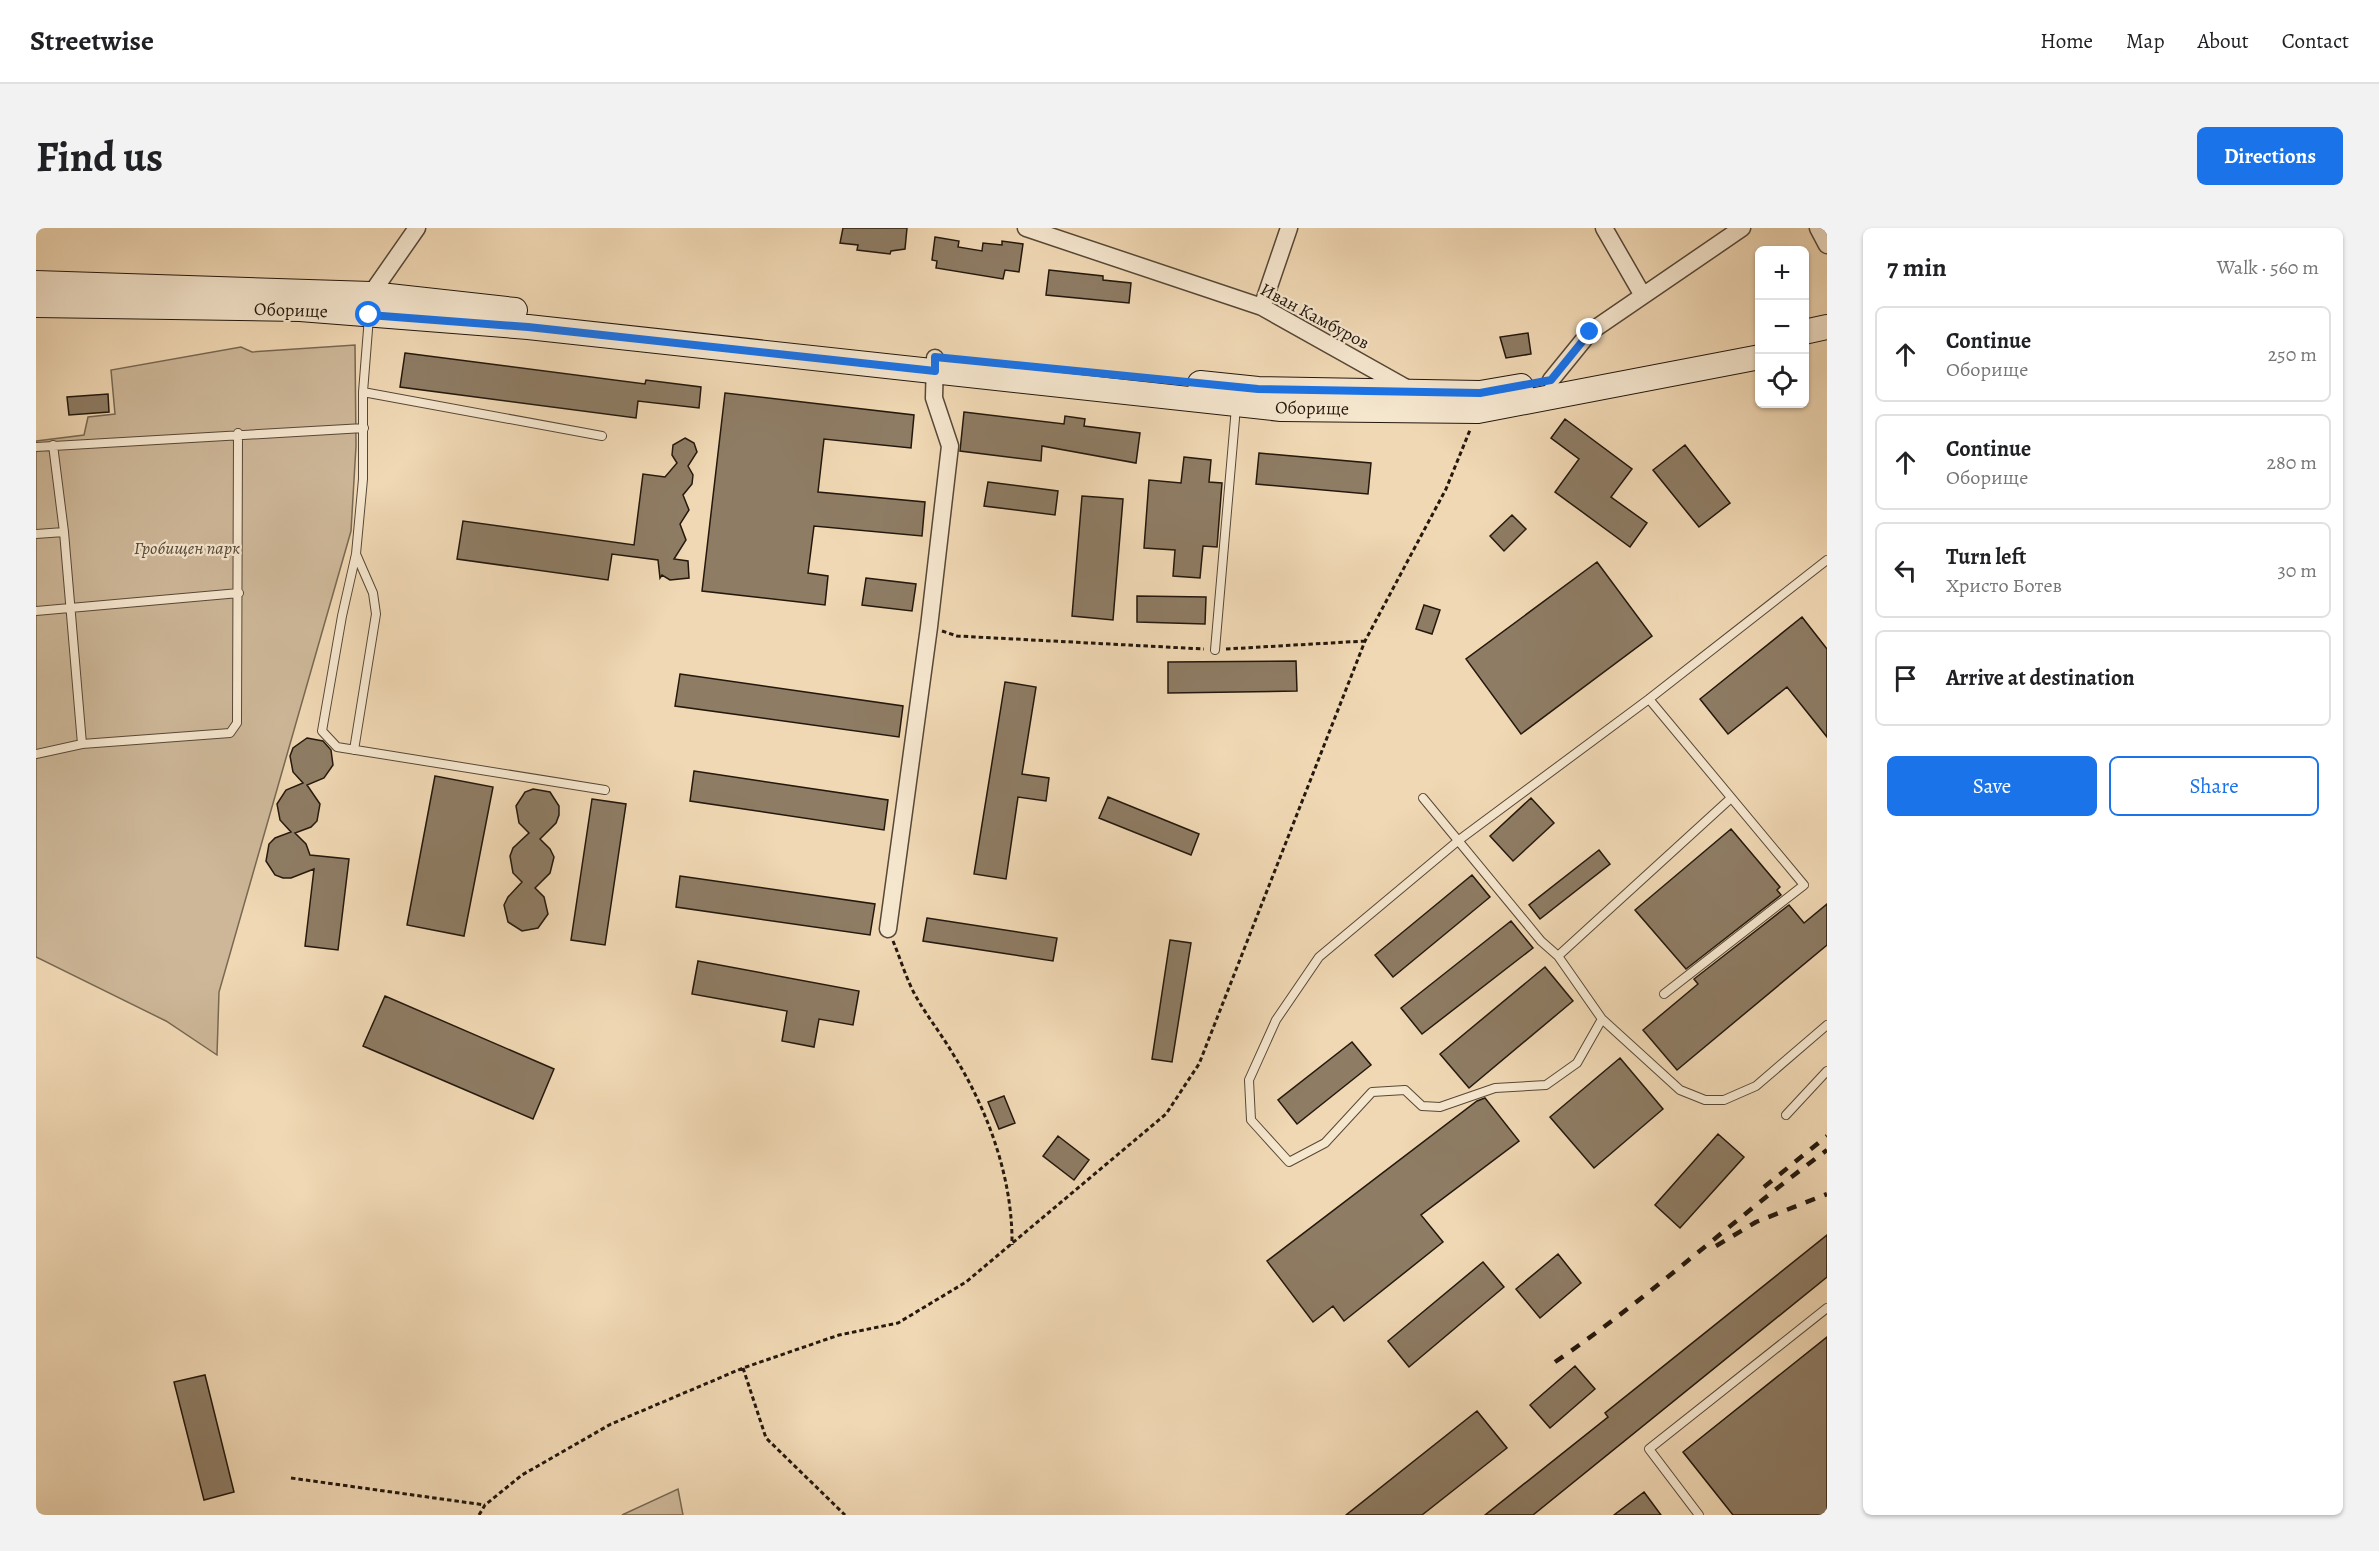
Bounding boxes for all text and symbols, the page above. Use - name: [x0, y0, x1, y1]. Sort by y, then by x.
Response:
- text: Streetwise: [30, 22, 154, 60]
- text: Home: [2040, 27, 2093, 55]
- text: Map: [2126, 27, 2164, 55]
- text: About: [2197, 27, 2249, 55]
- text: Contact: [2282, 27, 2349, 55]
- button: Directions: [2197, 127, 2343, 185]
- text: Find us: [36, 128, 163, 185]
- map controls: [1755, 246, 1809, 408]
- button: +: [1755, 246, 1809, 300]
- text: 7 min: [1887, 250, 1947, 285]
- text: Walk · 560 m: [2217, 254, 2319, 281]
- street label: Иван Камбуров: [1256, 277, 1374, 355]
- street label: Оборище: [254, 297, 328, 323]
- button: −: [1755, 300, 1809, 354]
- route start: [355, 301, 381, 327]
- route end: [1576, 318, 1602, 344]
- text: Continue: [1946, 326, 2031, 356]
- icon: ahead: [1889, 338, 1922, 371]
- text: 250 m: [2268, 341, 2317, 368]
- button: locate: [1755, 354, 1809, 408]
- text: Оборище: [1946, 356, 2028, 383]
- street label: Оборище: [1275, 395, 1349, 421]
- text: Continue: [1946, 434, 2031, 464]
- icon: ahead: [1889, 446, 1922, 479]
- text: 280 m: [2267, 449, 2317, 476]
- text: Оборище: [1946, 464, 2028, 491]
- park label: Гробищен парк: [134, 536, 240, 560]
- text: Turn left: [1946, 542, 2026, 572]
- icon: left: [1889, 554, 1922, 587]
- text: 30 m: [2277, 557, 2317, 584]
- text: Христо Ботев: [1946, 572, 2062, 599]
- icon: arrive: [1889, 662, 1922, 695]
- text: Arrive at destination: [1946, 663, 2135, 693]
- button: Save: [1887, 756, 2097, 816]
- button: Share: [2109, 756, 2319, 816]

